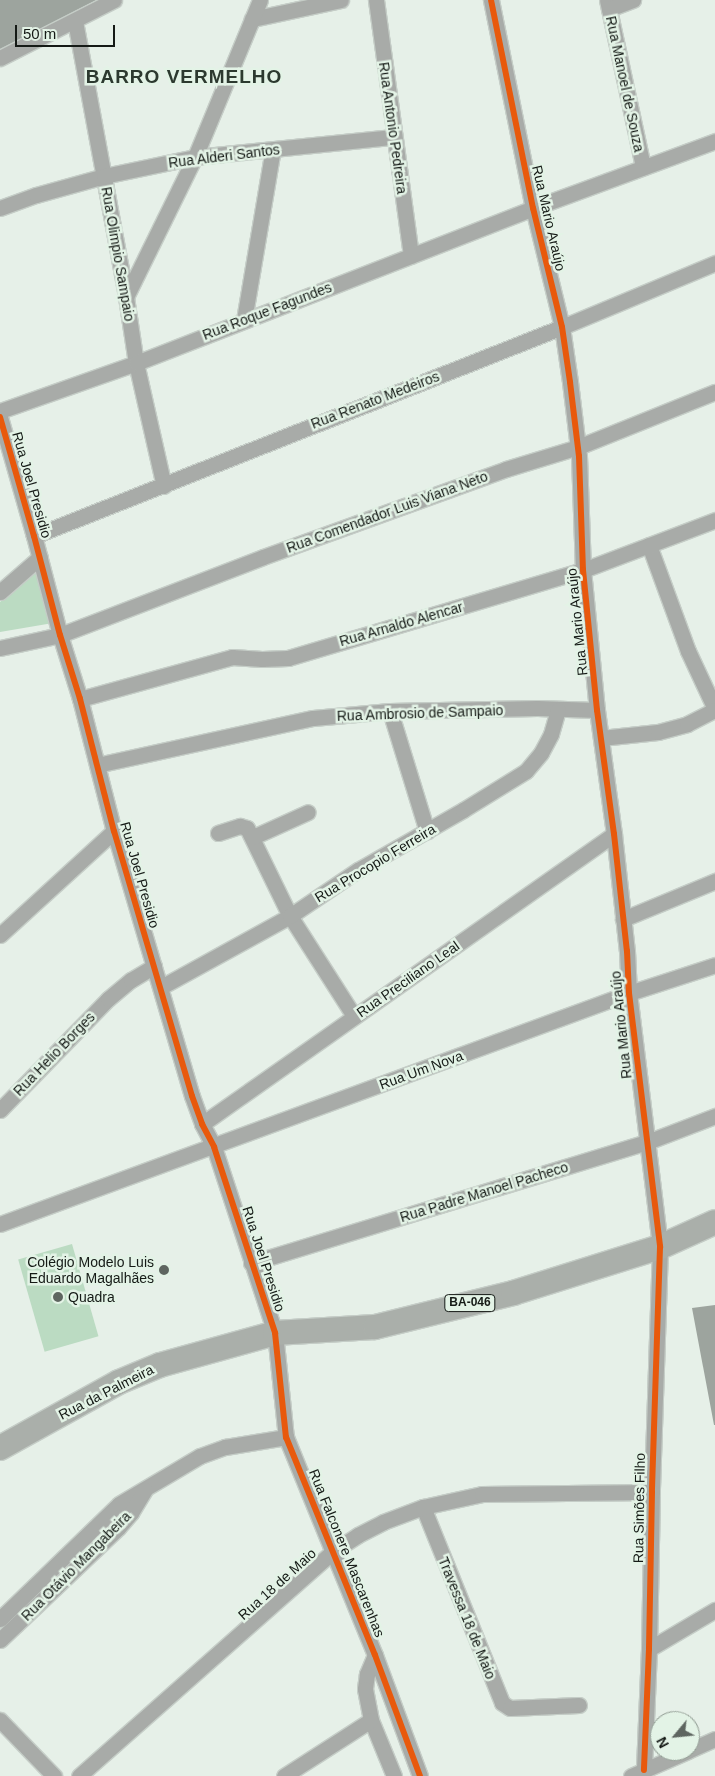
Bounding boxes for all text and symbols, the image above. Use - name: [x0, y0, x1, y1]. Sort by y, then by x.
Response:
- street label: Rua Manoel de Souza: [602, 14, 648, 154]
- scale bar: [18, 15, 118, 47]
- text: 50 m: [23, 25, 56, 42]
- street label: Rua Antonio Pedreira: [375, 61, 411, 195]
- district label: BARRO VERMELHO: [84, 66, 284, 88]
- street label: Rua Alderi Santos: [167, 141, 281, 171]
- street label: Rua Mario Araújo: [529, 163, 569, 273]
- street label: Rua Olimpio Sampaio: [98, 185, 138, 323]
- street label: Rua Roque Fagundes: [200, 279, 334, 343]
- street label: Rua Renato Medeiros: [308, 368, 442, 432]
- street label: Rua Joel Presidio: [9, 430, 55, 540]
- street label: Rua Comendador Luis Viana Neto: [284, 468, 490, 556]
- street label: Rua Mario Araújo: [563, 567, 591, 677]
- street label: Rua Arnaldo Alencar: [337, 598, 465, 650]
- street label: Rua Ambrosio de Sampaio: [336, 702, 504, 724]
- street label: Rua Joel Presidio: [117, 820, 163, 930]
- street label: Rua Procopio Ferreira: [312, 820, 438, 906]
- street label: Rua Preciliano Leal: [353, 937, 463, 1021]
- street label: Rua Mario Araújo: [607, 970, 635, 1080]
- street label: Rua Helio Borges: [10, 1009, 98, 1099]
- street label: Rua Um Nova: [377, 1047, 465, 1093]
- street label: Rua Padre Manoel Pacheco: [398, 1158, 570, 1226]
- street label: Rua Joel Presidio: [239, 1204, 289, 1314]
- place label: Colégio Modelo Luis Eduardo Magalhães: [27, 1254, 154, 1286]
- marker: Colégio Modelo Luis Eduardo Magalhães: [158, 1264, 170, 1276]
- place label: Quadra: [68, 1289, 115, 1305]
- marker: Quadra: [52, 1291, 64, 1303]
- road number: BA-046: [444, 1294, 496, 1312]
- street label: Rua da Palmeira: [56, 1361, 156, 1423]
- street label: Rua Simões Filho: [630, 1453, 648, 1563]
- street label: Rua Falconere Mascarenhas: [306, 1467, 388, 1639]
- street label: Rua Otávio Mangabeira: [18, 1508, 134, 1624]
- street label: Rua 18 de Maio: [235, 1545, 319, 1623]
- street label: Travessa 18 de Maio: [435, 1554, 499, 1682]
- north arrow: [650, 1711, 700, 1761]
- text: N: [653, 1734, 672, 1751]

